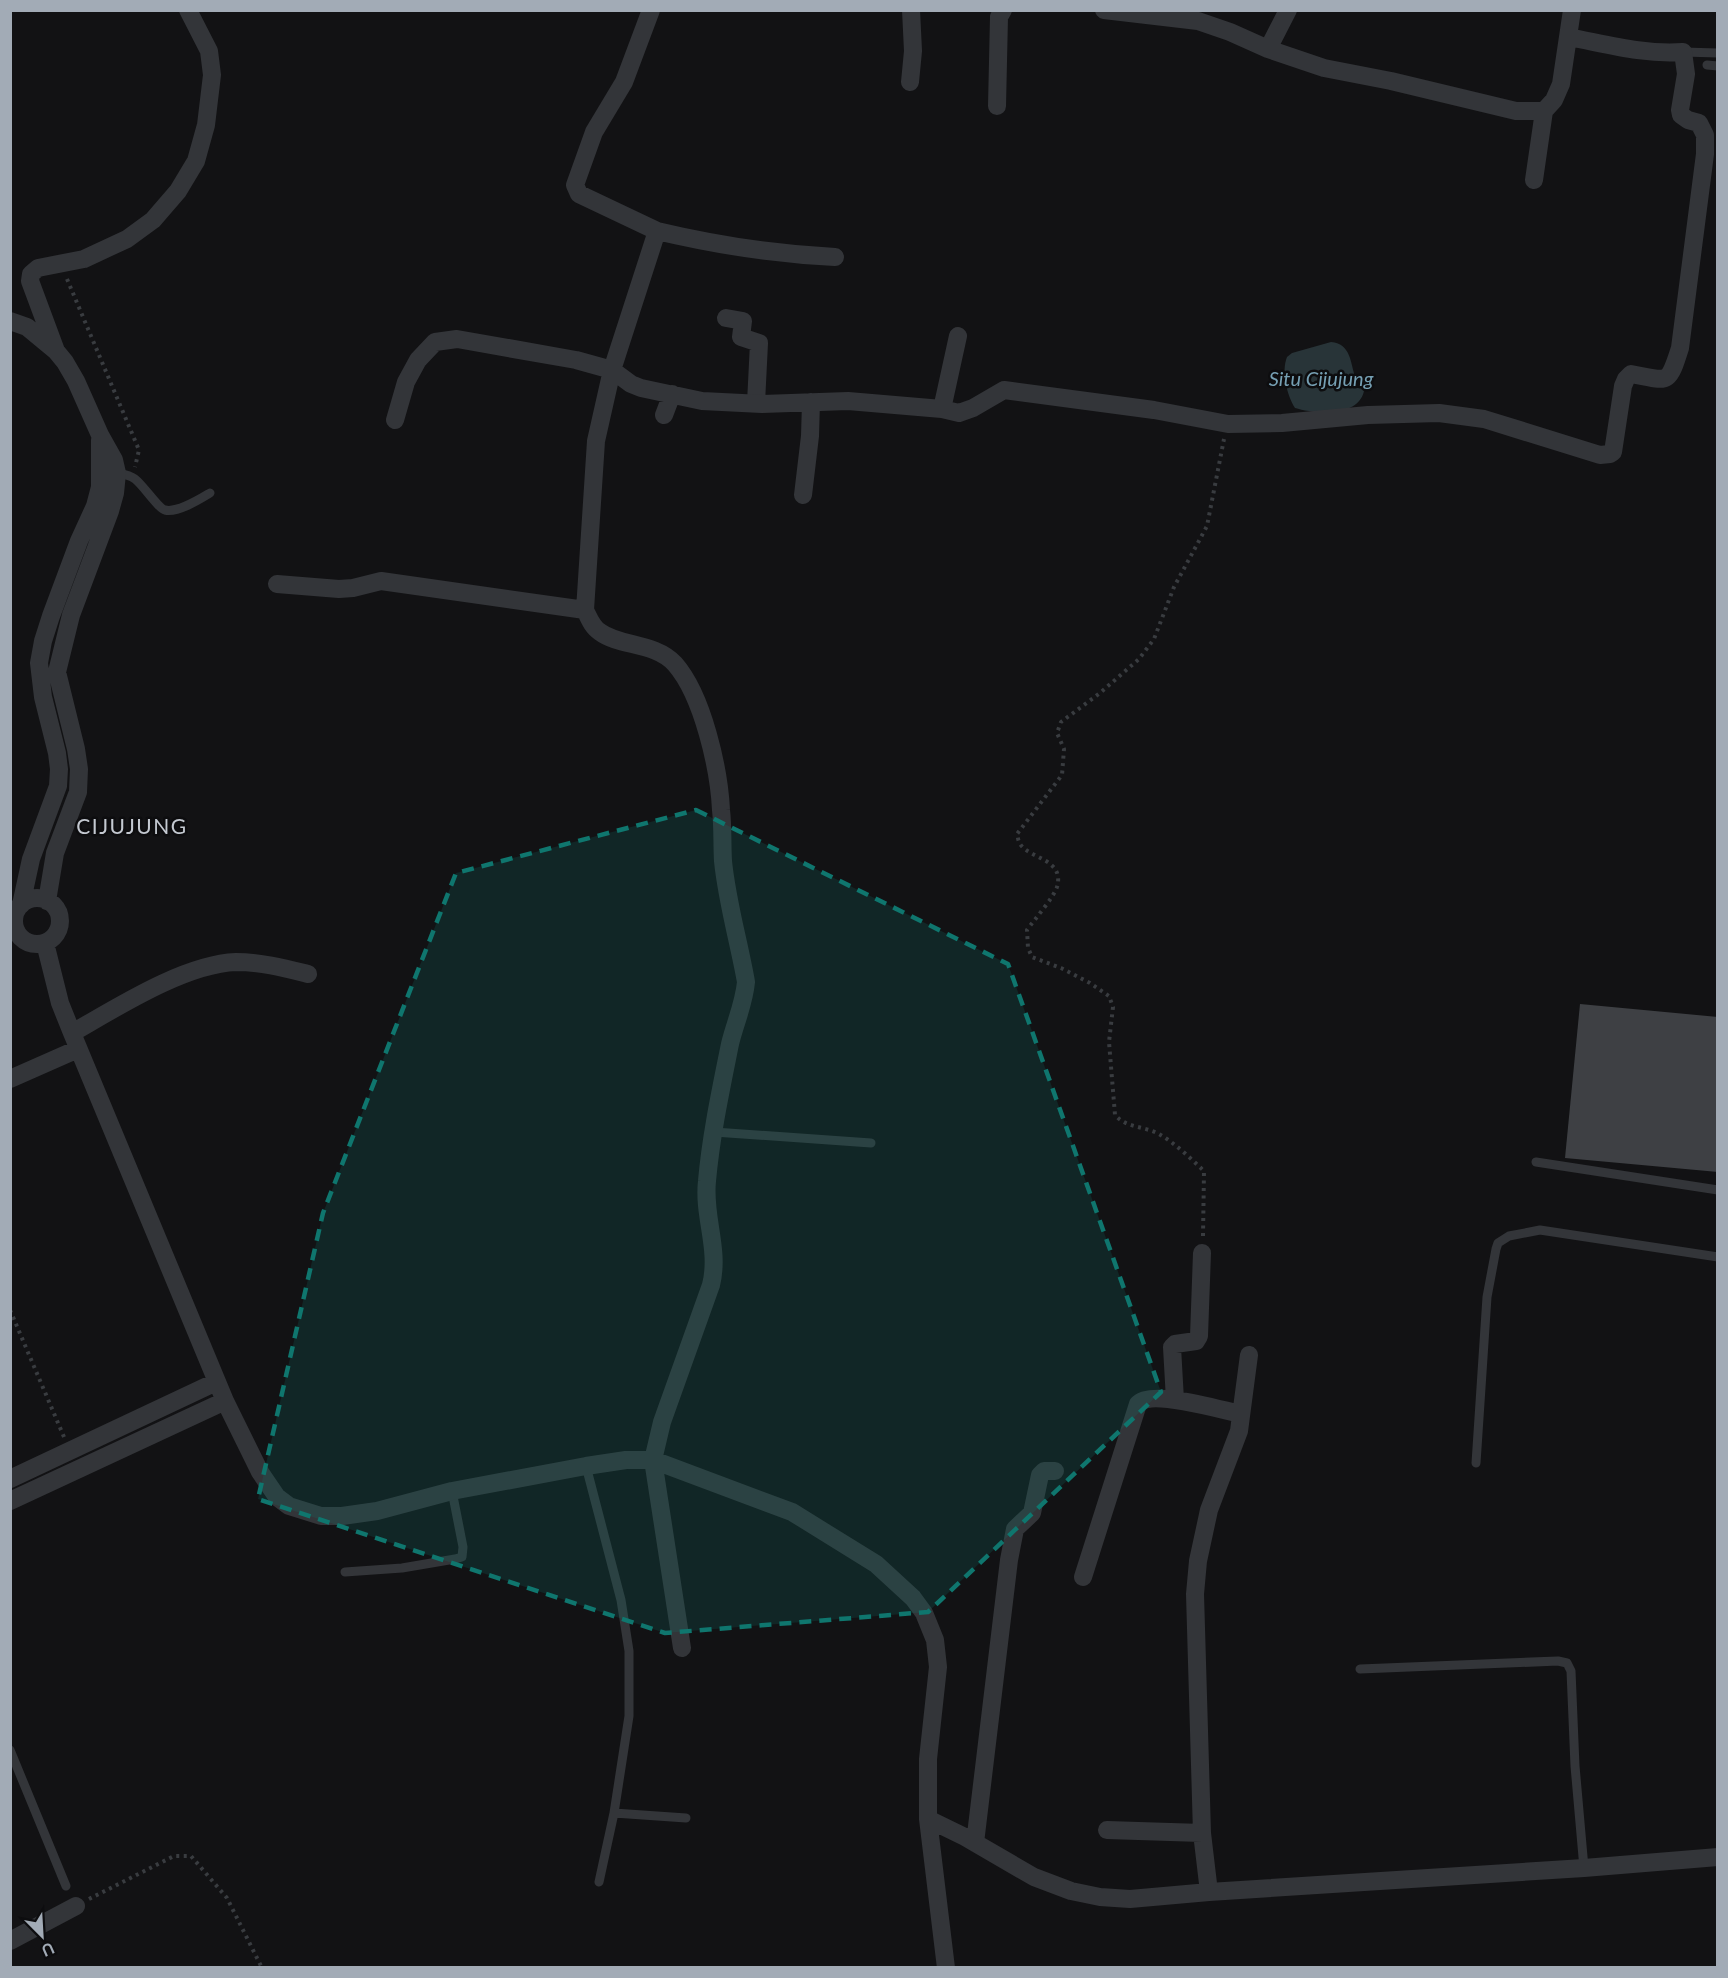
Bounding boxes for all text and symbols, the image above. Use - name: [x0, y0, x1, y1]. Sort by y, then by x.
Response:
- water label: Situ Cijujung: [1269, 366, 1374, 390]
- district label: CIJUJUNG: [76, 813, 188, 838]
- north arrow: [12, 1906, 72, 1966]
- text: U: [39, 1939, 58, 1961]

